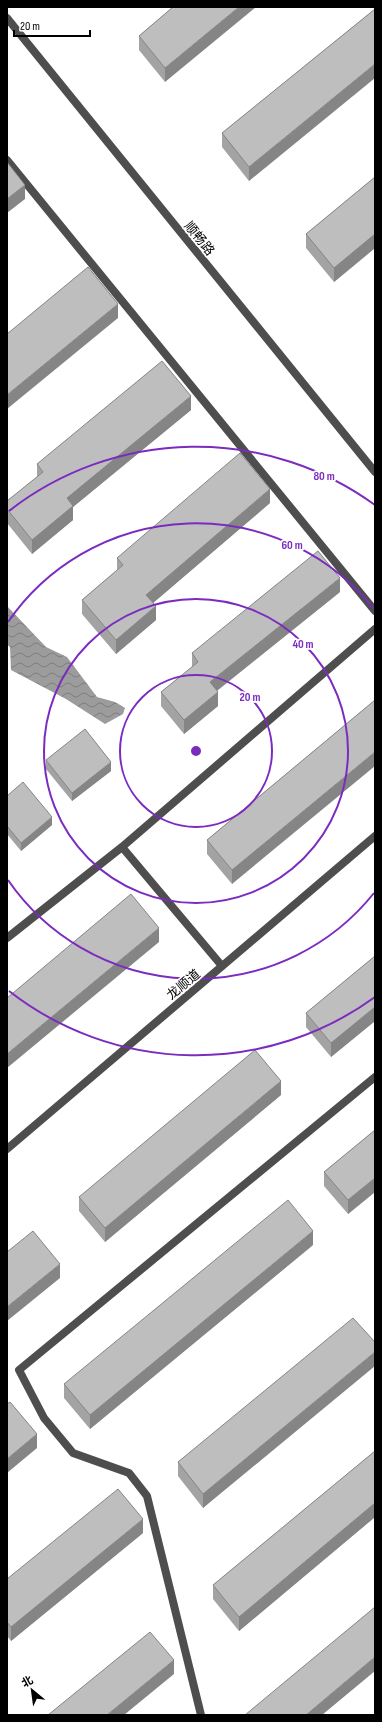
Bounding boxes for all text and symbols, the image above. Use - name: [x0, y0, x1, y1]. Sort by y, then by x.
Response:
- scale bar: [14, 12, 90, 38]
- text: 20 m: [20, 19, 40, 34]
- street label: 顺畅路: [181, 218, 218, 259]
- text: 80 m: [313, 469, 335, 484]
- text: 60 m: [281, 538, 303, 553]
- text: 40 m: [292, 637, 314, 652]
- text: 20 m: [240, 690, 260, 705]
- centre of rings: [189, 744, 203, 758]
- street label: 龙顺道: [164, 966, 204, 1003]
- north arrow: [12, 1670, 52, 1710]
- text: 北: [19, 1673, 35, 1690]

